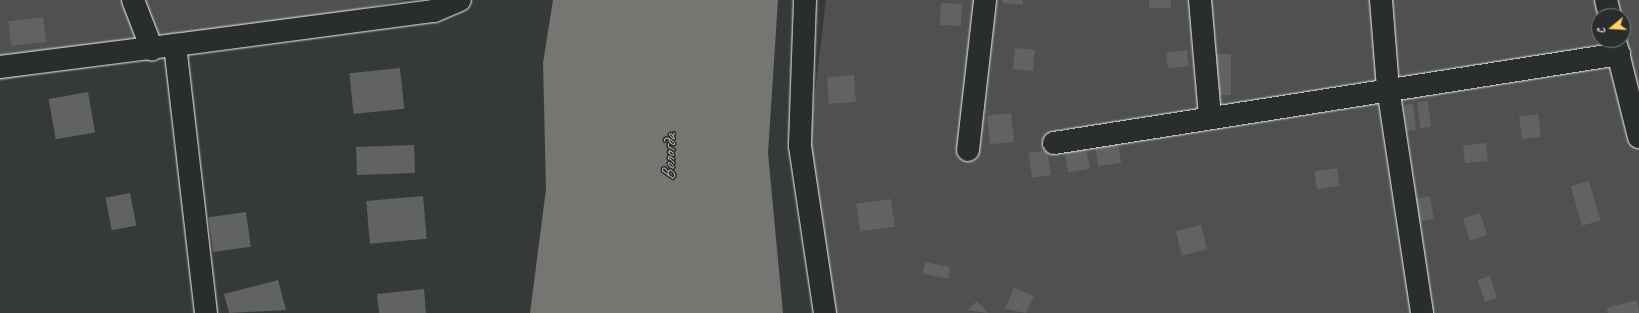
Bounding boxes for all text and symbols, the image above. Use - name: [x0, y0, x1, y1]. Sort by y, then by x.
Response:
- north arrow: [1591, 8, 1631, 48]
- text: С: [1593, 27, 1608, 36]
- water label: Вологда: [657, 133, 681, 181]

